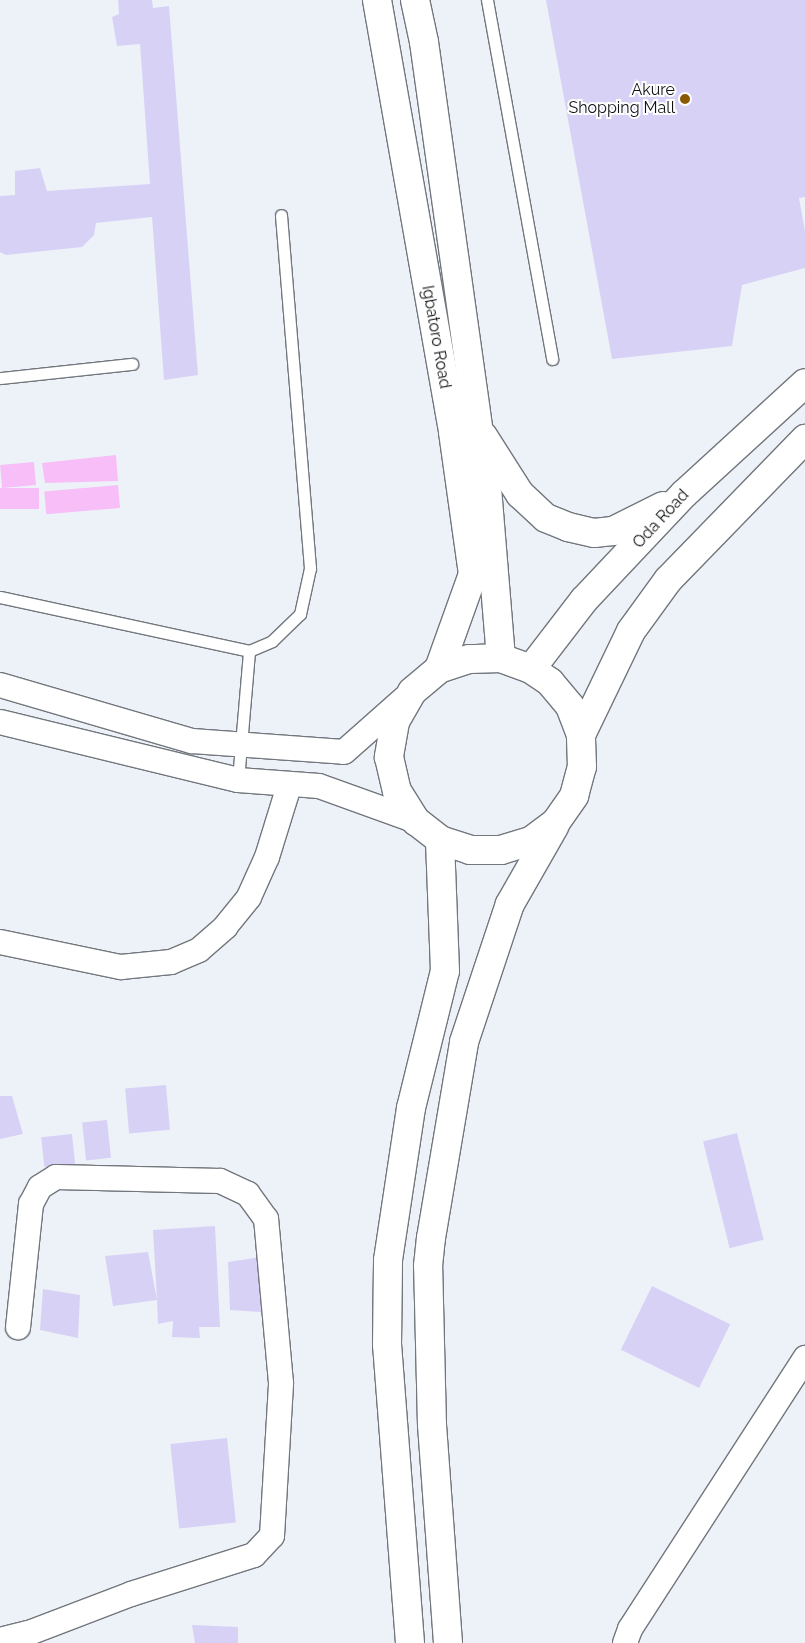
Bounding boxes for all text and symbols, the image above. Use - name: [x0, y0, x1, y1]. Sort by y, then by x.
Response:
- place label: Akure Shopping Mall: [569, 80, 675, 118]
- marker: Akure Shopping Mall: [679, 93, 691, 105]
- street label: Igbatoro Road: [417, 284, 455, 390]
- street label: Oda Road: [629, 486, 693, 552]

